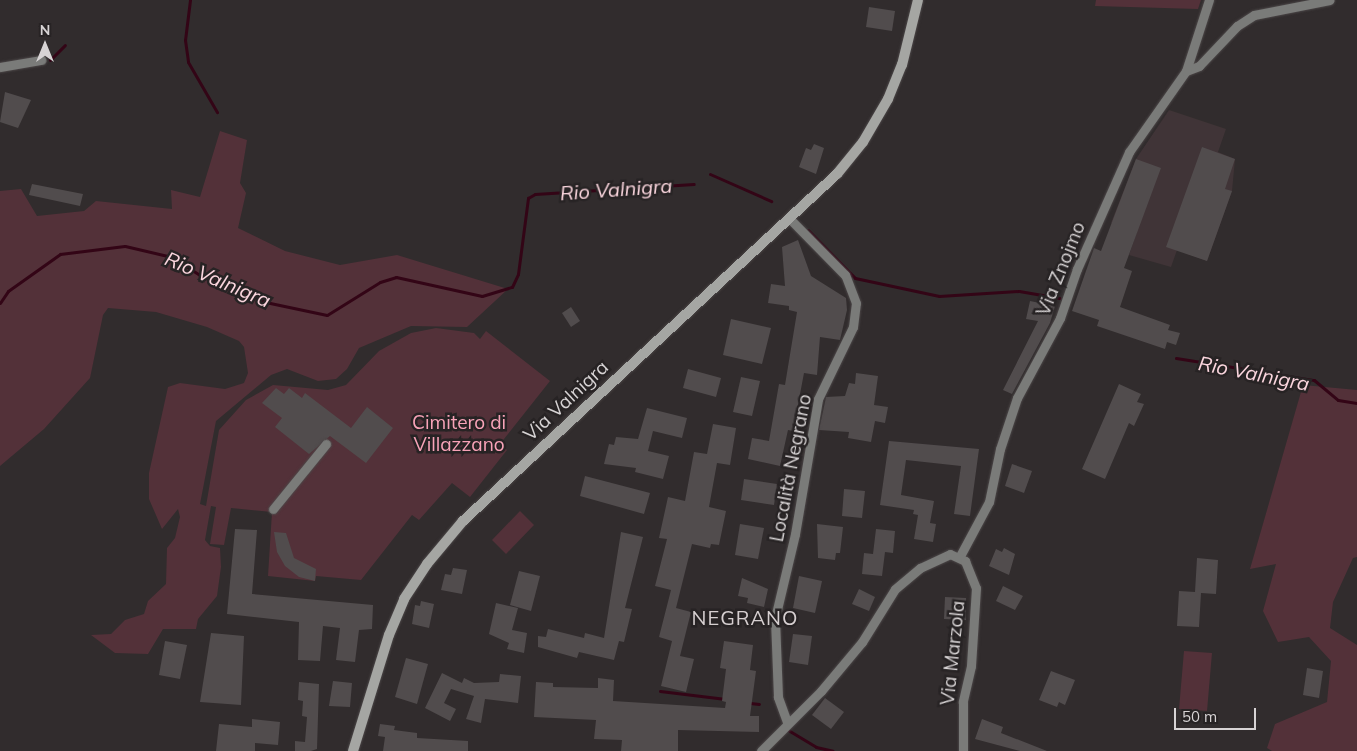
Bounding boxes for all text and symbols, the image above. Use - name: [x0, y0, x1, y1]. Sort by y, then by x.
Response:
- north arrow: [20, 20, 70, 70]
- text: N: [40, 21, 50, 39]
- water label: Rio Valnigra: [559, 173, 673, 205]
- street label: Via Znojmo: [1032, 219, 1090, 319]
- water label: Rio Valnigra: [162, 246, 274, 312]
- water label: Rio Valnigra: [1196, 350, 1312, 396]
- street label: Via Valnigra: [519, 356, 613, 446]
- street label: Località Negrano: [765, 392, 817, 544]
- park label: Cimitero di Villazzano: [412, 412, 506, 456]
- street label: Via Marzola: [936, 599, 970, 707]
- district label: NEGRANO: [691, 605, 799, 629]
- scale bar: [1177, 698, 1260, 730]
- text: 50 m: [1182, 707, 1217, 726]

